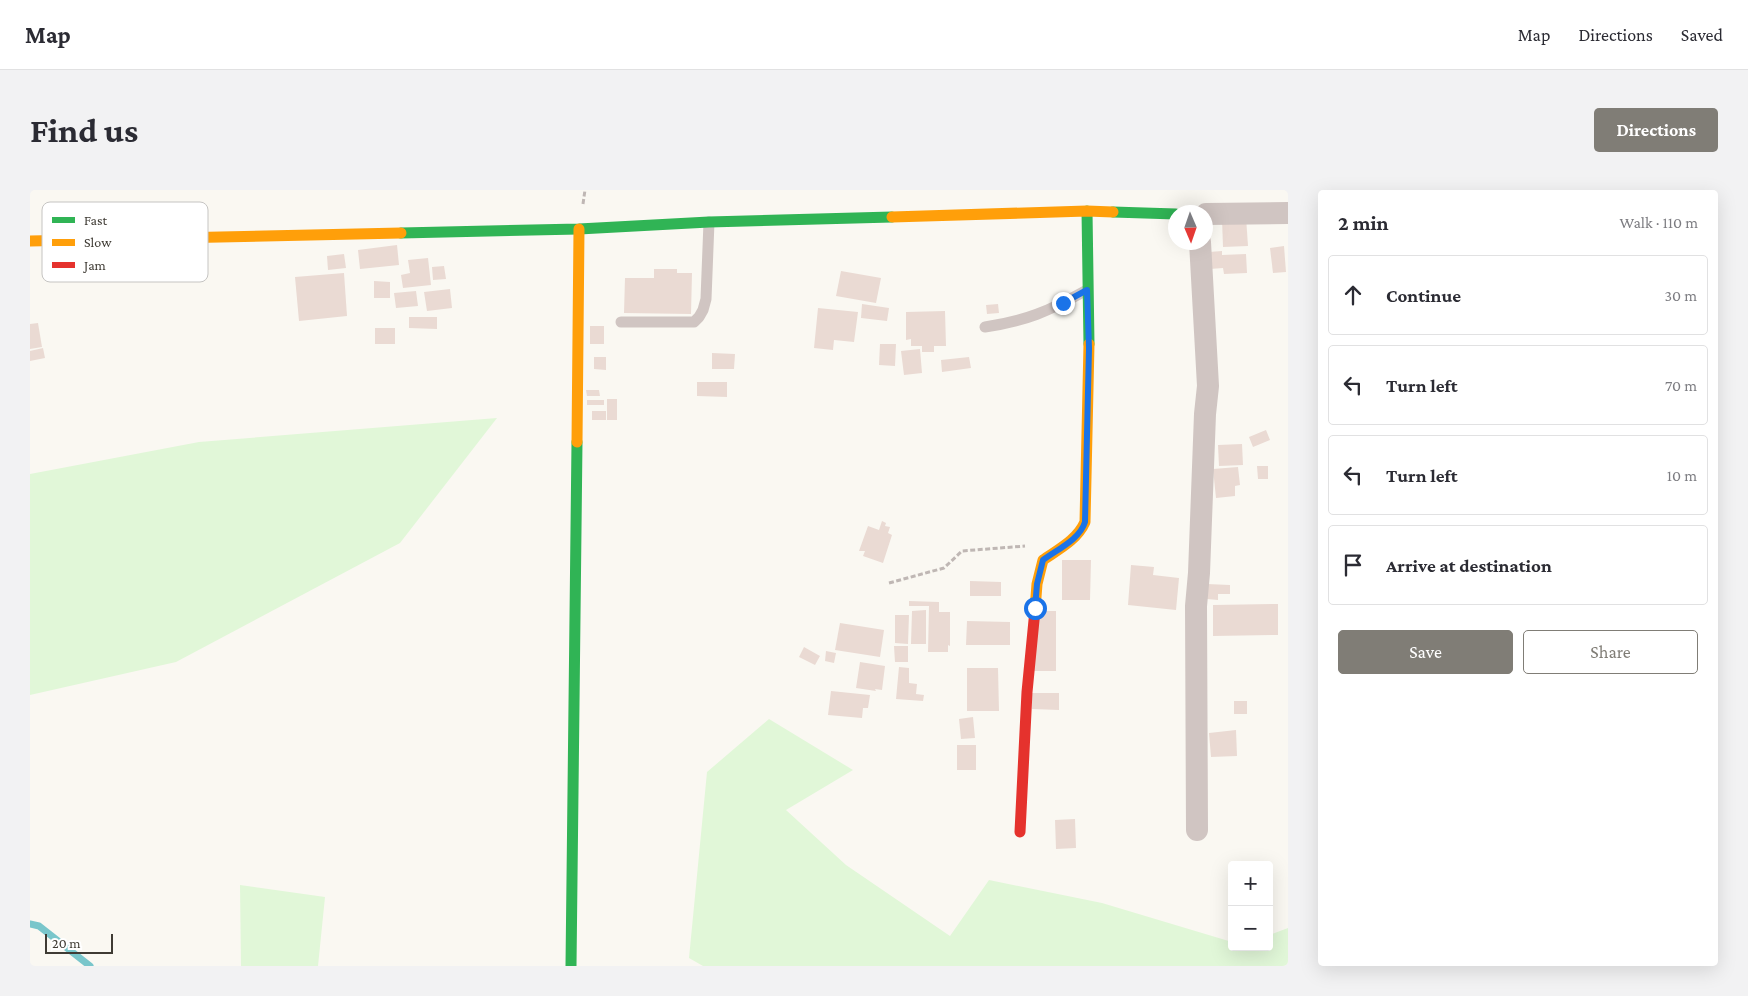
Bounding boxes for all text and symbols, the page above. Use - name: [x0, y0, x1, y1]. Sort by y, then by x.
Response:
- text: Map: [25, 21, 71, 48]
- text: Map: [1518, 25, 1550, 45]
- text: Directions: [1578, 25, 1653, 45]
- text: Saved: [1681, 25, 1723, 45]
- button: Directions: [1594, 108, 1718, 152]
- text: Find us: [30, 111, 138, 150]
- legend: [42, 202, 208, 282]
- north arrow: [1168, 205, 1213, 250]
- text: 2 min: [1338, 211, 1389, 235]
- text: Fast: [84, 212, 108, 228]
- text: Walk · 110 m: [1619, 214, 1698, 231]
- text: Slow: [84, 234, 112, 250]
- text: Jam: [82, 257, 106, 273]
- icon: ahead: [1339, 281, 1367, 309]
- text: Continue: [1386, 285, 1461, 306]
- text: 30 m: [1665, 287, 1697, 304]
- route end: [1052, 292, 1075, 315]
- icon: left: [1339, 371, 1367, 399]
- text: Turn left: [1386, 375, 1458, 396]
- text: 70 m: [1665, 377, 1697, 394]
- icon: left: [1339, 461, 1367, 489]
- text: Turn left: [1386, 465, 1458, 486]
- text: 10 m: [1667, 467, 1697, 484]
- icon: arrive: [1339, 551, 1367, 579]
- text: Arrive at destination: [1386, 555, 1552, 576]
- route start: [1024, 597, 1047, 620]
- button: Save: [1338, 630, 1513, 674]
- button: Share: [1523, 630, 1698, 674]
- map controls: [1228, 861, 1273, 951]
- button: +: [1228, 861, 1273, 906]
- button: −: [1228, 906, 1273, 951]
- scale bar: [45, 931, 112, 954]
- text: 20 m: [52, 935, 80, 951]

